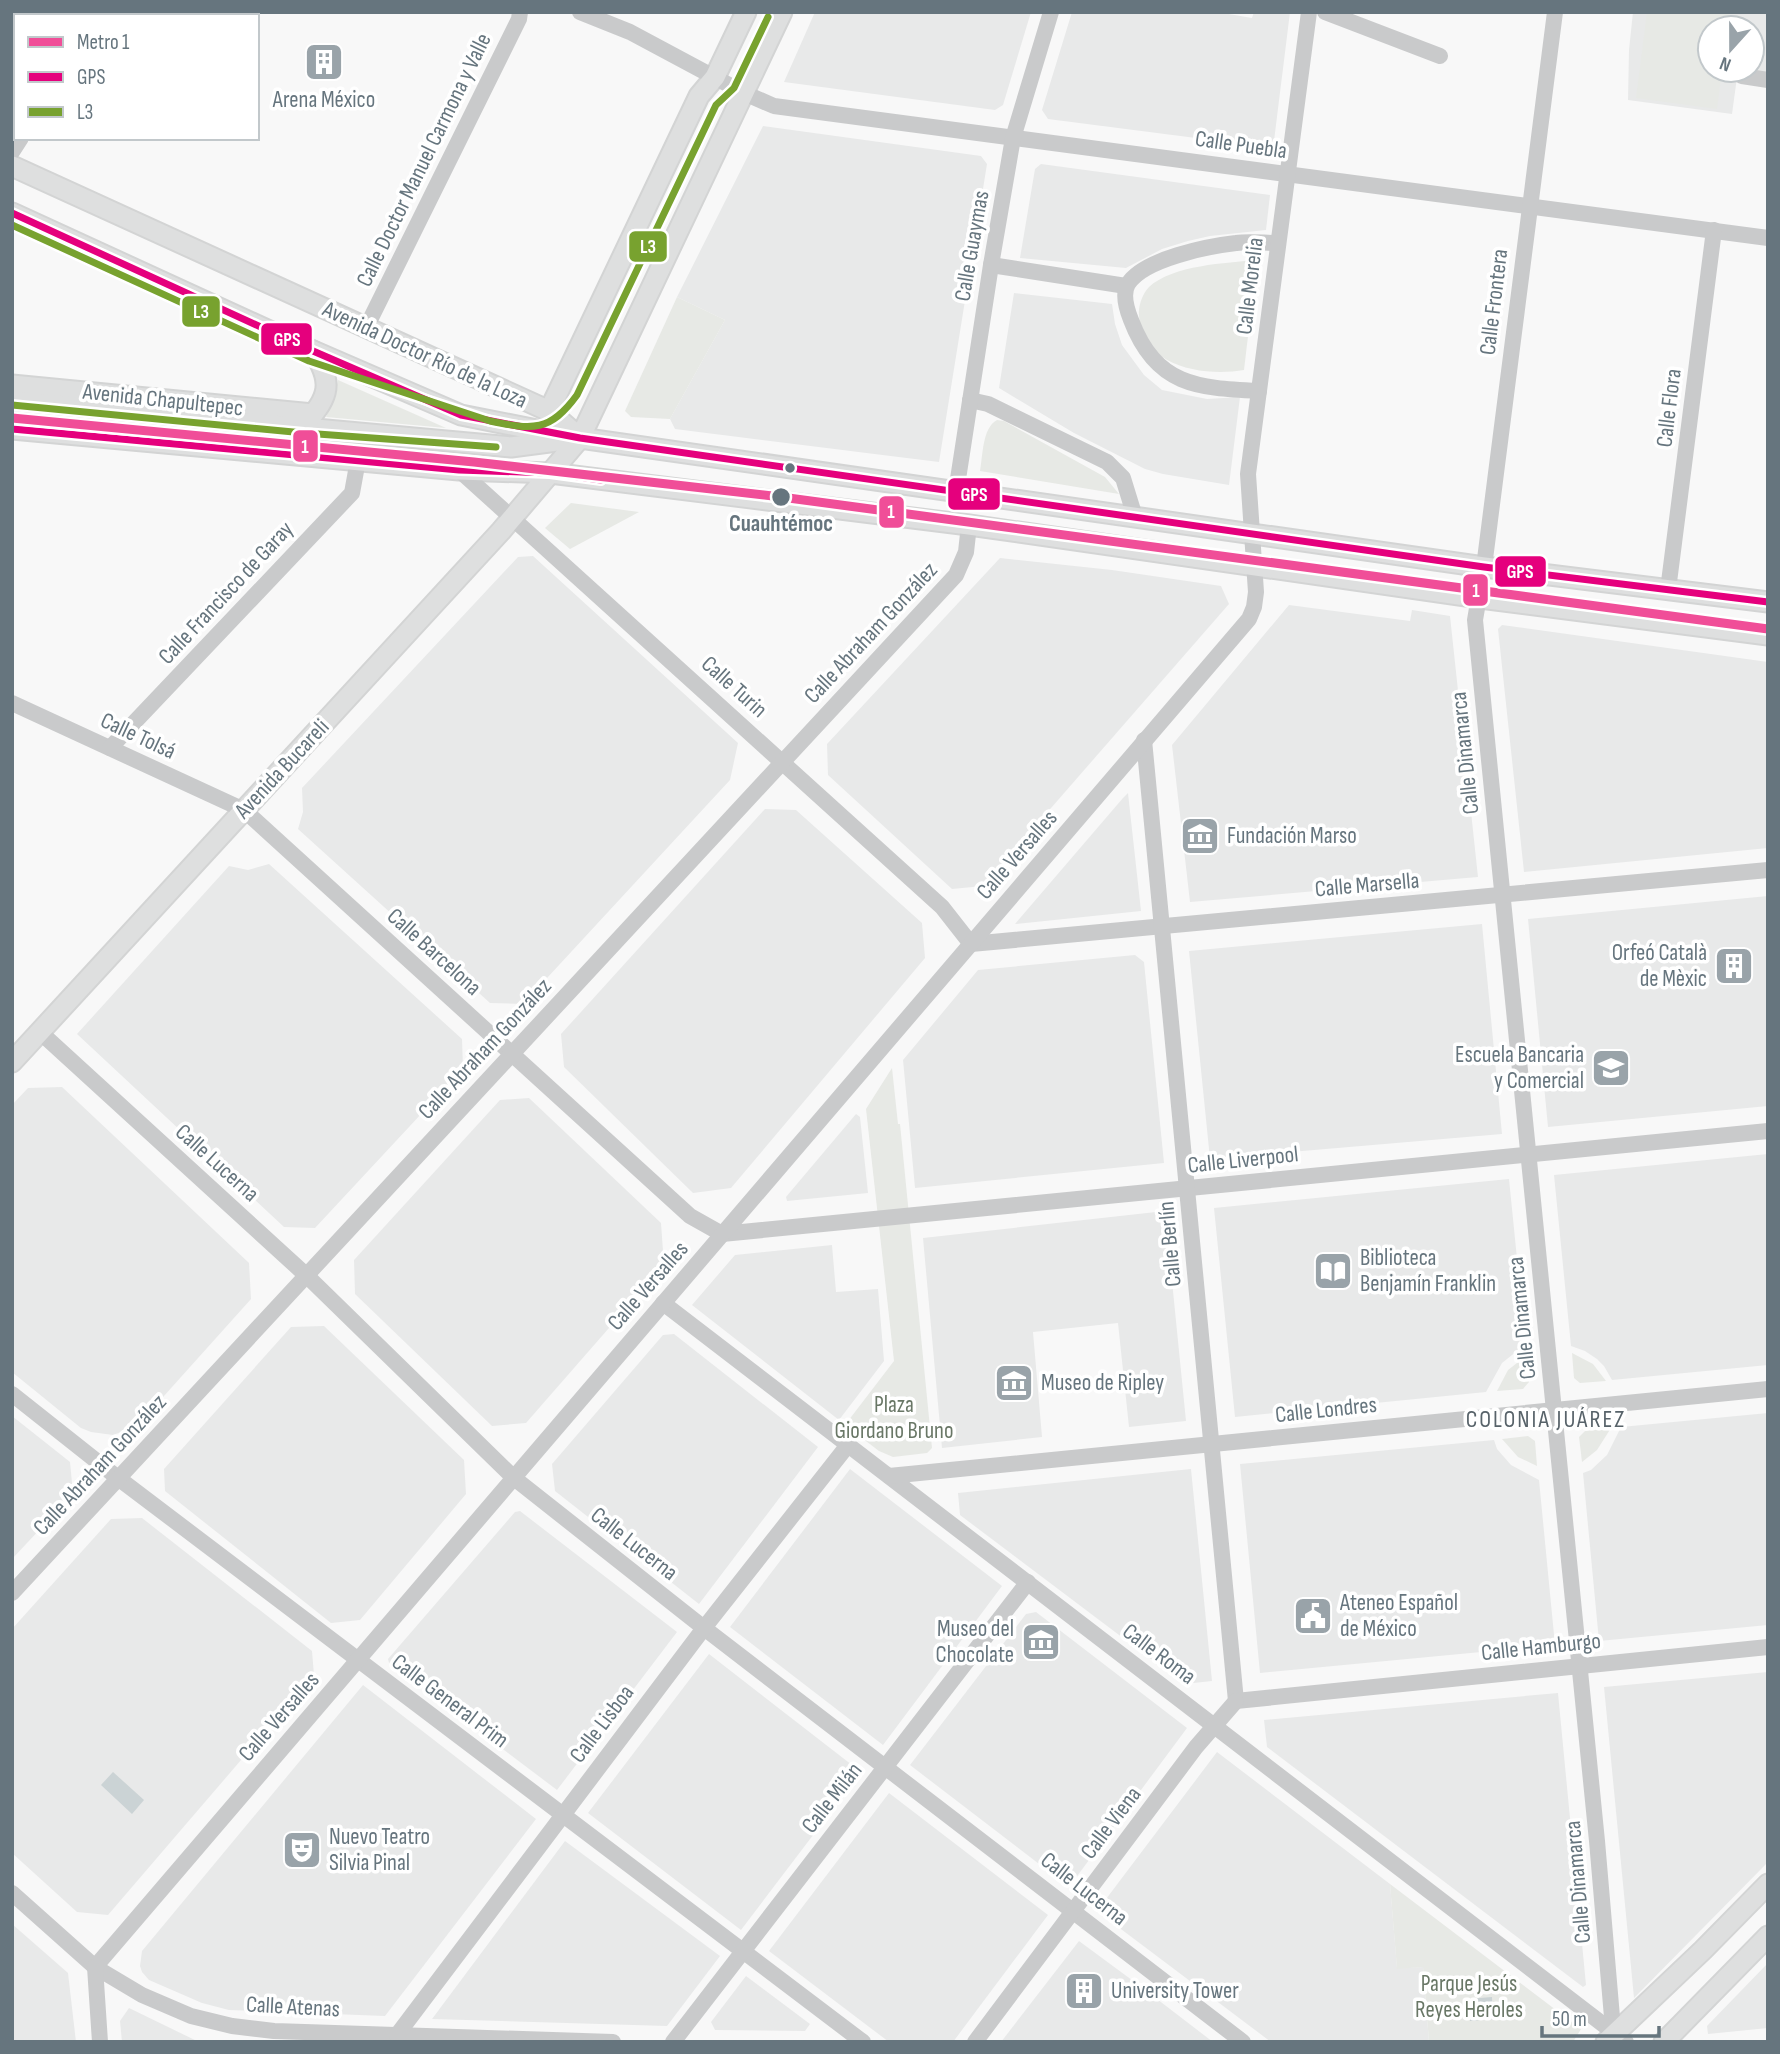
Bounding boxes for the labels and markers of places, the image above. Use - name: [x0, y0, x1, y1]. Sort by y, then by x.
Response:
- building icon: Arena México: [303, 41, 345, 83]
- place label: Arena México: [272, 86, 375, 114]
- unlabelled marker: [783, 461, 797, 475]
- marker: Cuauhtémoc: [770, 486, 792, 508]
- place label: Cuauhtémoc: [729, 510, 833, 538]
- museum icon: Fundación Marso: [1179, 815, 1221, 857]
- place label: Fundación Marso: [1227, 822, 1357, 850]
- place label: Orfeó Català de Mèxic: [1612, 939, 1707, 993]
- building icon: Orfeó Català de Mèxic: [1713, 945, 1755, 987]
- place label: Escuela Bancaria y Comercial: [1455, 1041, 1584, 1095]
- school or university icon: Escuela Bancaria y Comercial: [1590, 1047, 1632, 1089]
- place label: Biblioteca Benjamín Franklin: [1360, 1244, 1496, 1298]
- library icon: Biblioteca Benjamín Franklin: [1312, 1250, 1354, 1292]
- museum icon: Museo de Ripley: [993, 1362, 1035, 1404]
- place label: Museo de Ripley: [1041, 1369, 1164, 1397]
- place label: Ateneo Español de México: [1339, 1589, 1458, 1643]
- public building icon: Ateneo Español de México: [1292, 1595, 1334, 1637]
- place label: Museo del Chocolate: [936, 1615, 1014, 1669]
- museum icon: Museo del Chocolate: [1020, 1621, 1062, 1663]
- place label: Nuevo Teatro Silvia Pinal: [329, 1823, 430, 1877]
- theatre icon: Nuevo Teatro Silvia Pinal: [281, 1829, 323, 1871]
- building icon: University Tower: [1063, 1970, 1105, 2012]
- place label: University Tower: [1111, 1977, 1239, 2005]

